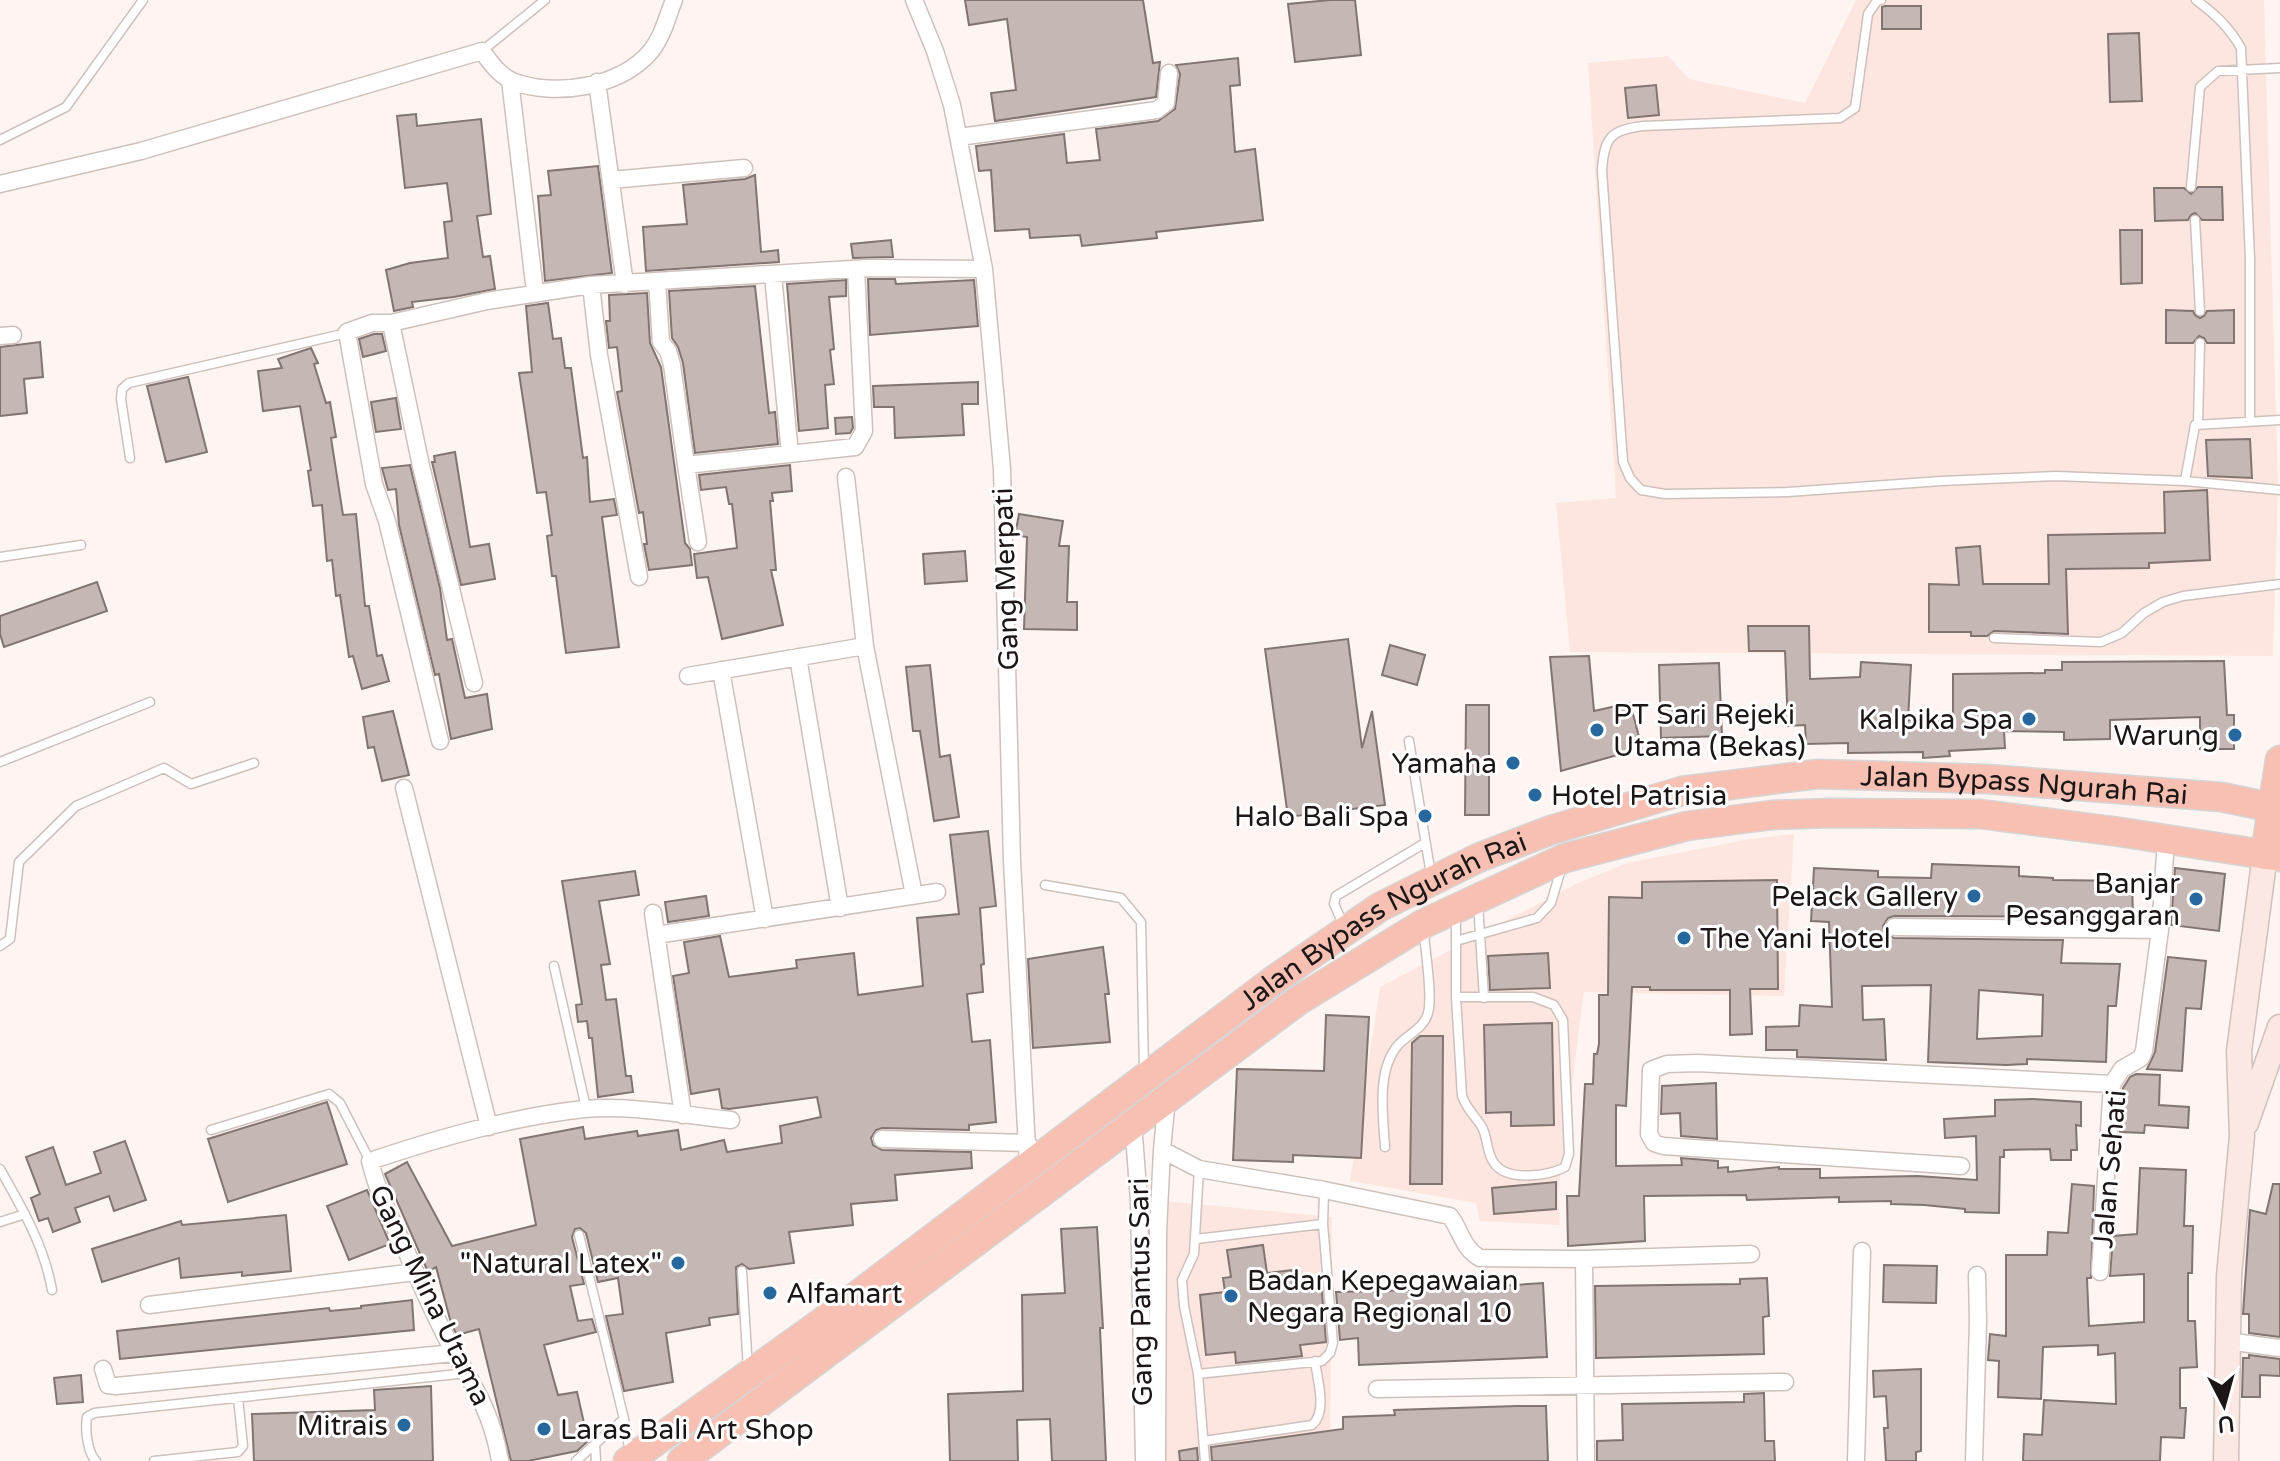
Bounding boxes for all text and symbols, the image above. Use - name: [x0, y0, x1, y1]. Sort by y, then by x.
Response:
- street label: Gang Merpati: [986, 487, 1026, 671]
- place label: PT Sari Rejeki Utama (Bekas): [1613, 698, 1806, 764]
- place label: Kalpika Spa: [1858, 703, 2013, 737]
- marker: Kalpika Spa: [2020, 710, 2038, 728]
- place label: Warung: [2114, 719, 2219, 753]
- marker: PT Sari Rejeki Utama (Bekas): [1588, 721, 1606, 739]
- marker: Warung: [2226, 726, 2244, 744]
- place label: Yamaha: [1391, 747, 1497, 781]
- marker: Yamaha: [1504, 754, 1522, 772]
- street label: Jalan Bypass Ngurah Rai: [1860, 759, 2189, 812]
- place label: Hotel Patrisia: [1551, 779, 1727, 813]
- marker: Hotel Patrisia: [1526, 786, 1544, 804]
- place label: Halo Bali Spa: [1234, 800, 1409, 834]
- marker: Halo Bali Spa: [1416, 807, 1434, 825]
- street label: Jalan Bypass Ngurah Rai: [1233, 825, 1531, 1018]
- place label: Banjar Pesanggaran: [2005, 867, 2180, 933]
- place label: Pelack Gallery: [1771, 880, 1958, 914]
- marker: Pelack Gallery: [1965, 887, 1983, 905]
- marker: Banjar Pesanggaran: [2187, 890, 2205, 908]
- place label: The Yani Hotel: [1700, 922, 1891, 956]
- marker: The Yani Hotel: [1675, 929, 1693, 947]
- street label: Jalan Sehati: [2086, 1088, 2134, 1250]
- street label: Gang Pantus Sari: [1122, 1177, 1160, 1407]
- street label: Gang Mina Utama: [362, 1179, 498, 1411]
- place label: "Natural Latex": [460, 1247, 662, 1281]
- marker: "Natural Latex": [669, 1254, 687, 1272]
- place label: Badan Kepegawaian Negara Regional 10: [1247, 1264, 1519, 1330]
- place label: Alfamart: [786, 1277, 903, 1311]
- marker: Alfamart: [761, 1284, 779, 1302]
- marker: Badan Kepegawaian Negara Regional 10: [1222, 1287, 1240, 1305]
- north arrow: [2184, 1365, 2264, 1445]
- place label: Mitrais: [297, 1409, 388, 1443]
- text: U: [2216, 1410, 2236, 1438]
- place label: Laras Bali Art Shop: [560, 1413, 814, 1447]
- marker: Mitrais: [395, 1416, 413, 1434]
- marker: Laras Bali Art Shop: [535, 1420, 553, 1438]

